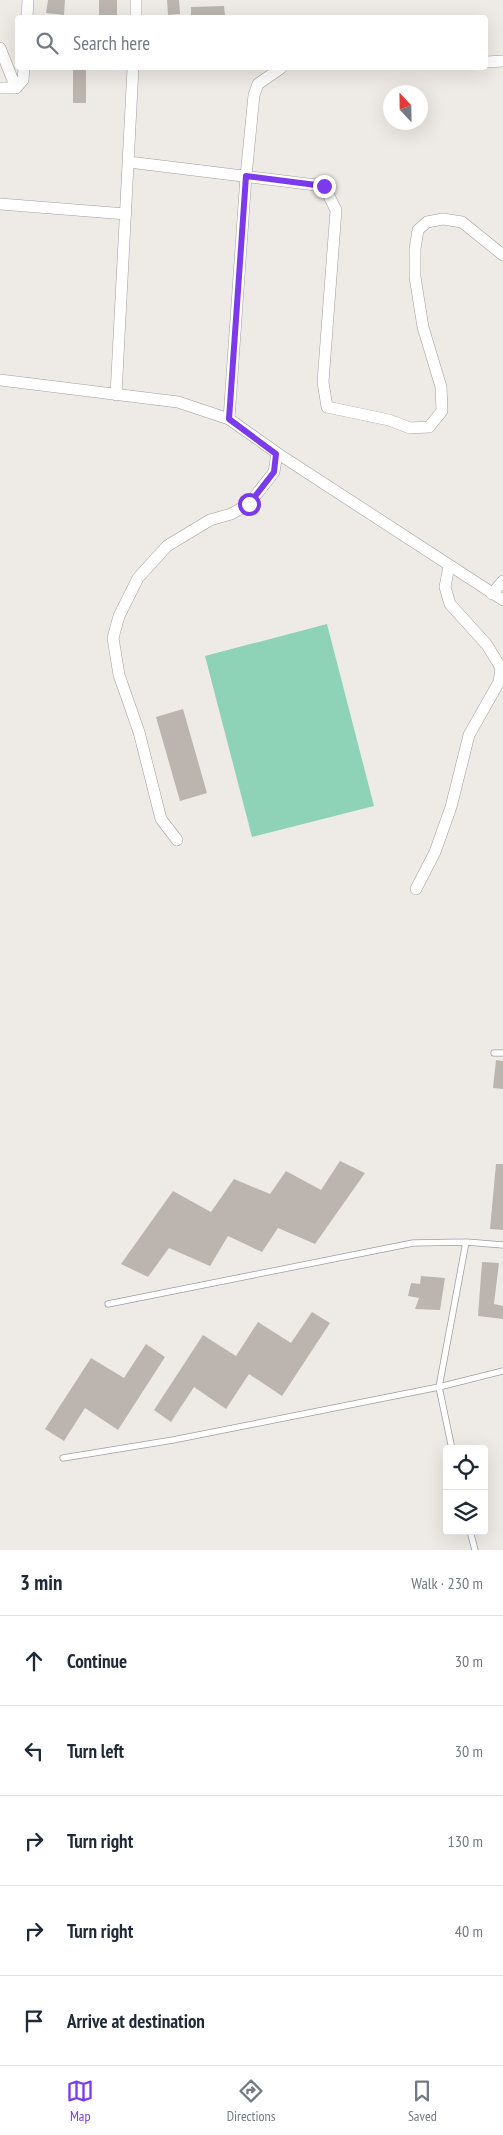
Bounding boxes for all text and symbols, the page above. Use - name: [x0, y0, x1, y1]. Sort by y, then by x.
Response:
- search box: [15, 15, 488, 70]
- icon: search: [33, 29, 61, 57]
- text: Search here: [73, 31, 150, 55]
- north arrow: [383, 85, 428, 130]
- route end: [313, 175, 336, 198]
- route start: [238, 493, 261, 516]
- map controls: [443, 1445, 488, 1535]
- button: locate: [443, 1445, 488, 1490]
- button: layers: [443, 1490, 488, 1535]
- text: 3 min: [20, 1569, 62, 1596]
- text: Walk · 230 m: [411, 1573, 483, 1593]
- icon: ahead: [20, 1647, 48, 1675]
- text: Continue: [67, 1649, 127, 1673]
- text: 30 m: [455, 1651, 483, 1671]
- icon: left: [20, 1737, 48, 1765]
- text: Turn left: [67, 1739, 124, 1763]
- text: 30 m: [455, 1741, 483, 1761]
- icon: right: [20, 1827, 48, 1855]
- text: Turn right: [67, 1829, 133, 1853]
- text: 130 m: [448, 1831, 483, 1851]
- icon: right: [20, 1917, 48, 1945]
- text: Turn right: [67, 1919, 133, 1943]
- text: 40 m: [455, 1921, 483, 1941]
- icon: arrive: [20, 2007, 48, 2035]
- text: Arrive at destination: [67, 2009, 205, 2033]
- tab: Map: [66, 2077, 94, 2125]
- tab: Directions: [227, 2077, 275, 2125]
- tab: Saved: [408, 2077, 437, 2125]

